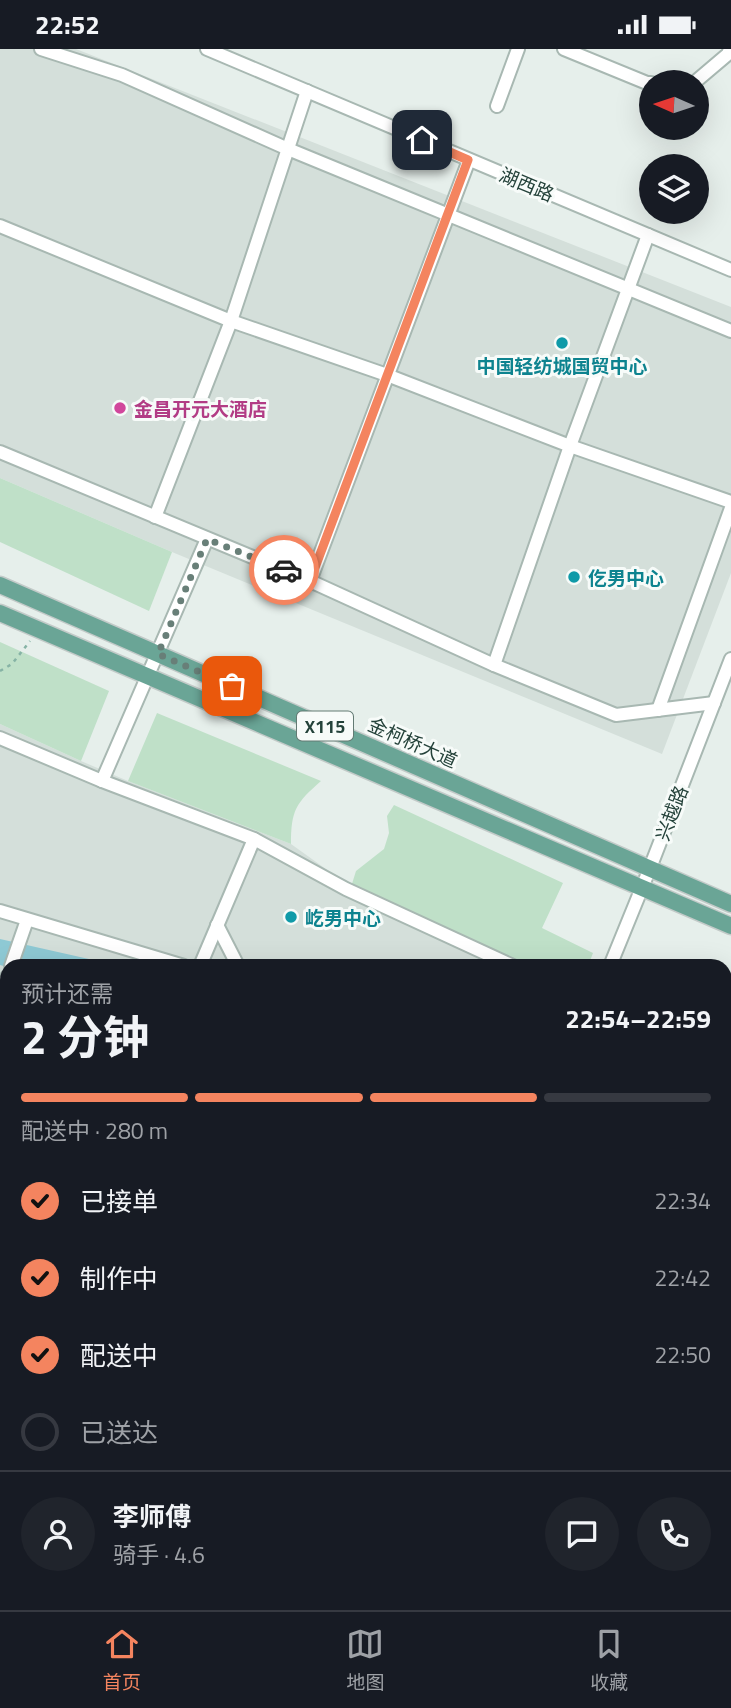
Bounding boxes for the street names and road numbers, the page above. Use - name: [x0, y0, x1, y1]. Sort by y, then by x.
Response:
- street label: 湖西路: [495, 160, 559, 208]
- street label: 金柯桥大道: [364, 709, 462, 775]
- road number: X115: [297, 711, 353, 741]
- street label: 兴越路: [647, 781, 695, 845]

